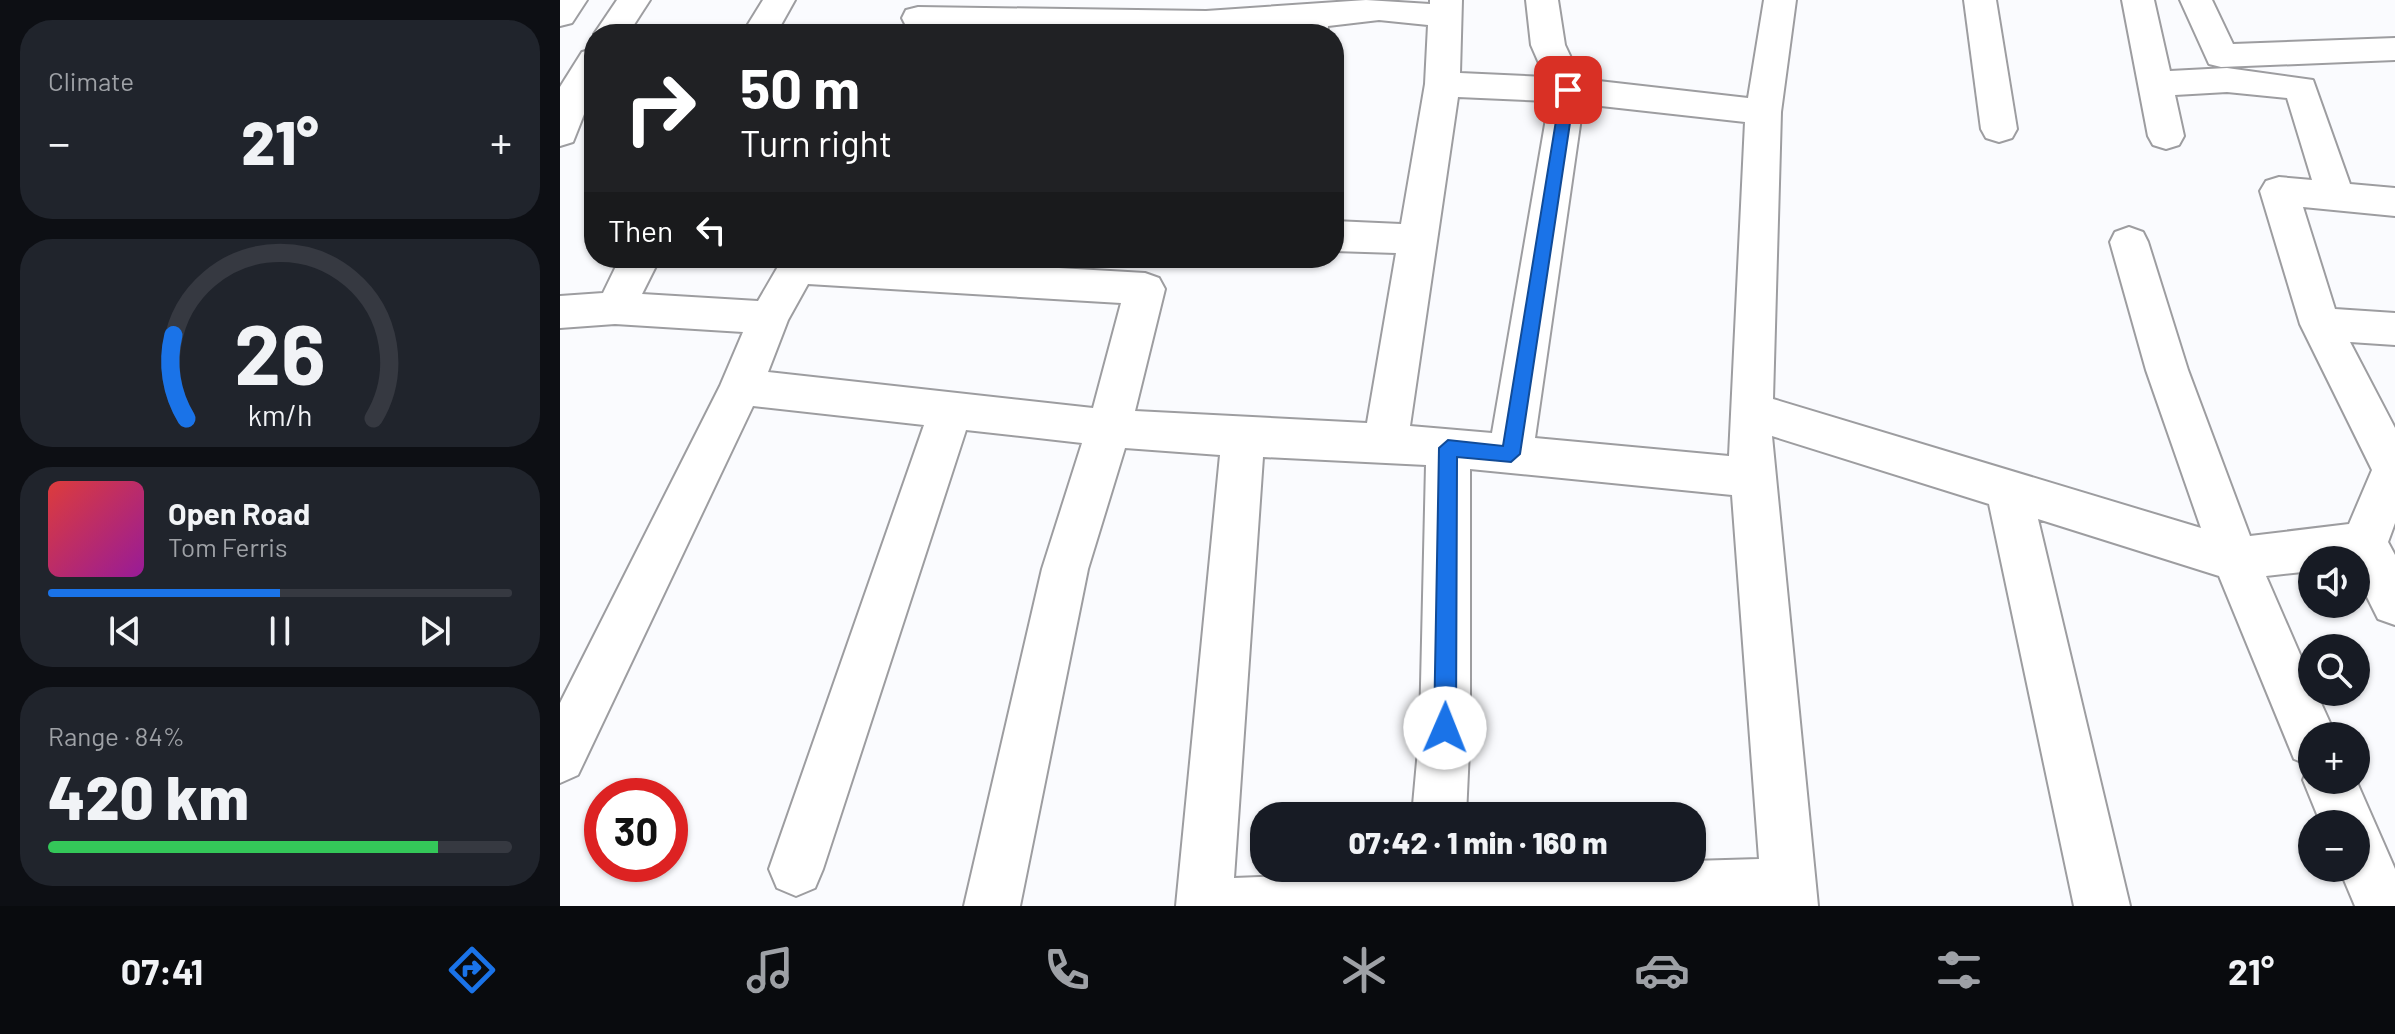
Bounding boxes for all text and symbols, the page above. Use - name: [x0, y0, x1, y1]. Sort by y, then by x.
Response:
- text: 50 m: [740, 53, 860, 120]
- icon: right: [608, 56, 712, 160]
- pin: [1534, 56, 1602, 124]
- text: Climate: [48, 65, 134, 96]
- icon: arrive: [1546, 68, 1590, 112]
- text: 21°: [241, 105, 319, 177]
- text: −: [48, 115, 70, 168]
- text: +: [490, 115, 512, 168]
- text: Turn right: [740, 121, 892, 164]
- icon: left: [689, 208, 733, 252]
- text: Then: [608, 212, 673, 248]
- text: 26: [234, 302, 326, 402]
- text: km/h: [248, 398, 312, 433]
- text: Open Road: [168, 495, 310, 531]
- text: Tom Ferris: [168, 531, 288, 562]
- map controls: [2298, 546, 2370, 882]
- button: sound: [2298, 546, 2370, 618]
- icon: previous: [103, 609, 147, 653]
- icon: pause: [258, 609, 302, 653]
- icon: next: [413, 609, 457, 653]
- button: search: [2298, 634, 2370, 706]
- position arrow: [1403, 686, 1487, 770]
- text: Range · 84%: [48, 720, 185, 751]
- button: +: [2298, 722, 2370, 794]
- text: 420 km: [48, 760, 249, 832]
- speed limit sign: 30: [584, 778, 688, 882]
- button: −: [2298, 810, 2370, 882]
- text: 07:42 · 1 min · 160 m: [1348, 824, 1608, 860]
- icon: directions: [444, 942, 500, 998]
- icon: music: [742, 942, 798, 998]
- icon: phone: [1039, 942, 1095, 998]
- icon: climate: [1336, 942, 1392, 998]
- icon: car: [1634, 942, 1690, 998]
- icon: filters: [1931, 942, 1987, 998]
- text: 07:41: [121, 949, 203, 992]
- text: 21°: [2228, 949, 2274, 992]

